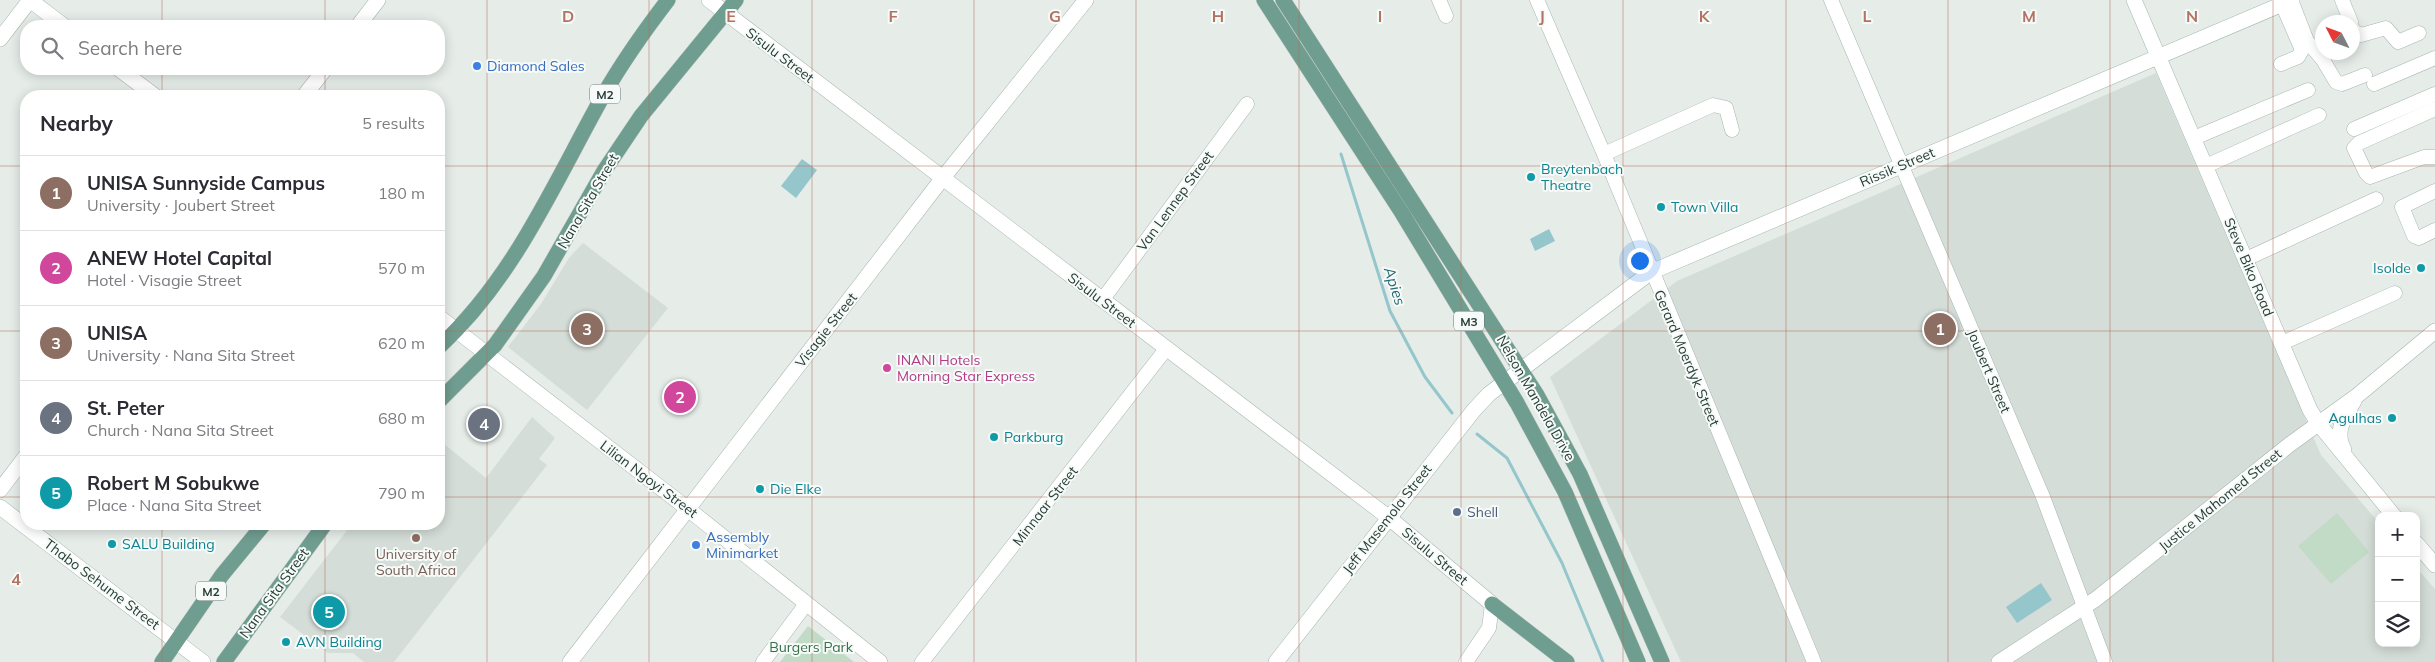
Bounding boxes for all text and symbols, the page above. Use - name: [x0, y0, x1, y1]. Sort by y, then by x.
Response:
- text: D: [562, 6, 574, 26]
- text: E: [726, 6, 736, 26]
- text: F: [888, 6, 898, 26]
- text: G: [1049, 6, 1061, 26]
- text: H: [1212, 6, 1224, 26]
- text: I: [1378, 6, 1382, 26]
- text: J: [1539, 6, 1545, 26]
- text: K: [1699, 6, 1711, 26]
- text: L: [1863, 6, 1872, 26]
- text: M: [2022, 6, 2036, 26]
- text: N: [2186, 6, 2198, 26]
- north arrow: [2315, 15, 2360, 60]
- search box: [20, 20, 445, 75]
- street label: Sisulu Street: [742, 23, 818, 87]
- icon: search: [38, 34, 66, 62]
- text: Search here: [78, 36, 182, 60]
- place label: Diamond Sales: [487, 57, 585, 75]
- marker: Diamond Sales: [471, 60, 483, 72]
- road number: M2: [590, 85, 620, 104]
- text: Nearby: [40, 110, 113, 136]
- text: 5 results: [362, 113, 425, 133]
- street label: Rissik Street: [1857, 143, 1937, 191]
- street label: Van Lennep Street: [1133, 147, 1217, 255]
- street label: Nana Sita Street: [553, 150, 623, 252]
- place label: Breytenbach Theatre: [1541, 160, 1623, 194]
- text: UNISA Sunnyside Campus: [87, 171, 325, 195]
- marker: Breytenbach Theatre: [1525, 171, 1537, 183]
- text: 1: [51, 183, 61, 203]
- text: 180 m: [378, 183, 425, 203]
- text: University · Joubert Street: [87, 195, 275, 215]
- place label: Town Villa: [1671, 198, 1738, 216]
- marker: Town Villa: [1655, 201, 1667, 213]
- street label: Steve Biko Road: [2220, 215, 2278, 319]
- text: ANEW Hotel Capital: [87, 246, 272, 270]
- your location: [1627, 248, 1653, 274]
- text: 2: [51, 258, 61, 278]
- text: 570 m: [378, 258, 425, 278]
- place label: Isolde: [2373, 259, 2411, 277]
- marker: Isolde: [2415, 262, 2427, 274]
- water label: Apies: [1380, 263, 1410, 308]
- street label: Sisulu Street: [1064, 268, 1140, 332]
- text: Hotel · Visagie Street: [87, 270, 242, 290]
- street label: Gerard Moerdyk Street: [1650, 287, 1724, 429]
- street label: Visagie Street: [791, 289, 861, 371]
- pin: 3: [571, 310, 603, 348]
- pin: 1: [1924, 310, 1956, 348]
- road number: M3: [1454, 312, 1484, 331]
- text: UNISA: [87, 321, 147, 345]
- street label: Joubert Street: [1963, 326, 2015, 416]
- street label: Nelson Mandela Drive: [1493, 332, 1579, 464]
- text: 3: [51, 333, 61, 353]
- text: 620 m: [378, 333, 425, 353]
- text: University · Nana Sita Street: [87, 345, 295, 365]
- place label: INANI Hotels Morning Star Express: [897, 351, 1035, 385]
- marker: INANI Hotels Morning Star Express: [881, 362, 893, 374]
- pin: 2: [664, 378, 696, 416]
- text: St. Peter: [87, 396, 164, 420]
- pin: 4: [468, 405, 500, 443]
- text: 4: [51, 408, 61, 428]
- text: 680 m: [378, 408, 425, 428]
- place label: Agulhas: [2328, 409, 2382, 427]
- marker: Agulhas: [2386, 412, 2398, 424]
- text: Church · Nana Sita Street: [87, 420, 274, 440]
- place label: Parkburg: [1004, 428, 1063, 446]
- marker: Parkburg: [988, 431, 1000, 443]
- street label: Lilian Ngoyi Street: [597, 436, 702, 522]
- street label: Justice Mahomed Street: [2155, 445, 2285, 555]
- street label: Jeff Masemola Street: [1339, 460, 1436, 578]
- street label: Minnaar Street: [1008, 463, 1082, 549]
- text: Robert M Sobukwe: [87, 471, 259, 495]
- place label: Die Elke: [770, 480, 821, 498]
- text: 5: [51, 483, 61, 503]
- text: 790 m: [378, 483, 425, 503]
- marker: Die Elke: [754, 483, 766, 495]
- text: Place · Nana Sita Street: [87, 495, 261, 515]
- place label: Shell: [1467, 503, 1498, 521]
- marker: Shell: [1451, 506, 1463, 518]
- map controls: [2375, 512, 2420, 647]
- button: +: [2375, 512, 2420, 557]
- street label: Sisulu Street: [1398, 523, 1472, 589]
- place label: Assembly Minimarket: [706, 528, 778, 562]
- marker: University of South Africa: [410, 532, 422, 544]
- street label: Thabo Sehume Street: [41, 535, 163, 633]
- place label: SALU Building: [122, 535, 215, 553]
- marker: SALU Building: [106, 538, 118, 550]
- marker: Assembly Minimarket: [690, 539, 702, 551]
- street label: Nana Sita Street: [235, 544, 313, 642]
- place label: University of South Africa: [376, 545, 457, 579]
- button: −: [2375, 557, 2420, 602]
- text: 4: [11, 569, 21, 589]
- road number: M2: [196, 582, 226, 600]
- pin: 5: [313, 593, 345, 631]
- button: layers: [2375, 602, 2420, 647]
- place label: AVN Building: [296, 633, 382, 651]
- marker: AVN Building: [280, 636, 292, 648]
- park label: Burgers Park: [769, 638, 854, 656]

